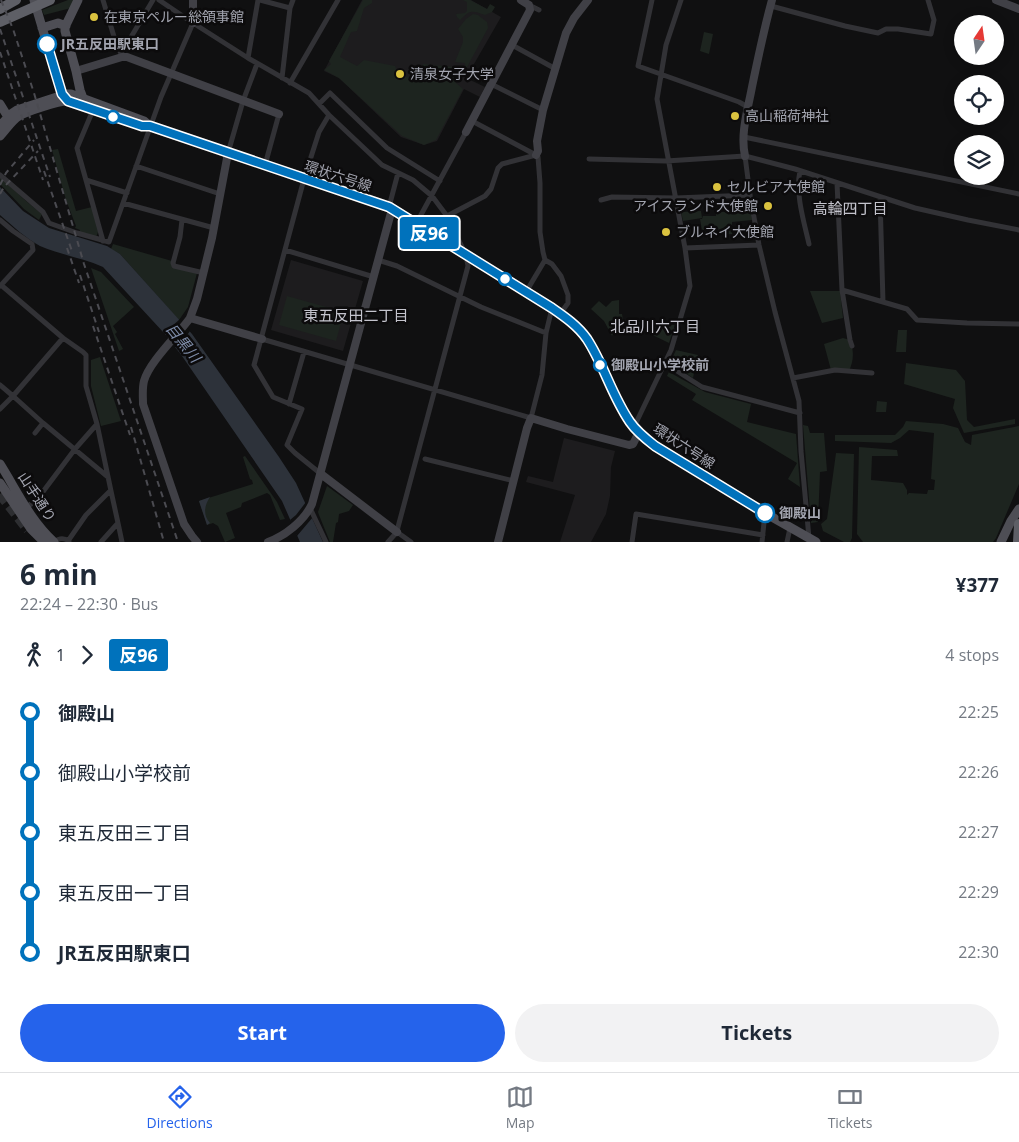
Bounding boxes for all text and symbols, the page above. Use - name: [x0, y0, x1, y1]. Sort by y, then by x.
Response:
- place label: 在東京ペルー総領事館: [104, 7, 244, 26]
- marker: 在東京ペルー総領事館: [88, 11, 100, 23]
- north arrow: [954, 15, 1004, 65]
- map controls: [954, 15, 1004, 185]
- marker: JR五反田駅東口: [37, 34, 57, 54]
- place label: JR五反田駅東口: [59, 34, 159, 53]
- place label: 清泉女子大学: [410, 64, 494, 83]
- marker: 清泉女子大学: [394, 68, 406, 80]
- button: locate: [954, 75, 1004, 125]
- place label: 高山稲荷神社: [745, 106, 829, 125]
- unlabelled marker: [106, 110, 120, 124]
- marker: 高山稲荷神社: [729, 110, 741, 122]
- button: layers: [954, 135, 1004, 185]
- street label: 環状六号線: [302, 156, 374, 195]
- place label: セルビア大使館: [727, 177, 825, 196]
- marker: セルビア大使館: [711, 181, 723, 193]
- place label: アイスランド大使館: [633, 196, 758, 215]
- district label: 高輪四丁目: [812, 198, 888, 218]
- marker: アイスランド大使館: [762, 200, 774, 212]
- line badge: 反96: [400, 217, 458, 249]
- text: 反96: [410, 221, 448, 245]
- place label: ブルネイ大使館: [676, 222, 774, 241]
- marker: ブルネイ大使館: [660, 226, 672, 238]
- unlabelled marker: [498, 272, 512, 286]
- district label: 東五反田二丁目: [303, 305, 409, 325]
- district label: 北品川六丁目: [610, 316, 700, 336]
- water label: 目黒川: [162, 319, 207, 368]
- place label: 御殿山小学校前: [611, 355, 709, 374]
- marker: 御殿山小学校前: [593, 358, 607, 372]
- street label: 環状六号線: [650, 419, 719, 473]
- street label: 山手通り: [14, 468, 61, 525]
- marker: 御殿山: [755, 503, 775, 523]
- place label: 御殿山: [779, 503, 821, 522]
- text: 6 min: [20, 555, 98, 593]
- text: ¥377: [956, 572, 999, 598]
- text: 22:24 – 22:30 · Bus: [20, 593, 158, 615]
- icon: walk: [20, 641, 48, 669]
- icon: forward: [73, 641, 101, 669]
- text: 反96: [119, 643, 158, 667]
- text: 1: [56, 644, 65, 666]
- text: 4 stops: [945, 644, 999, 666]
- text: 御殿山: [58, 700, 115, 726]
- text: 22:25: [958, 701, 999, 723]
- text: 御殿山小学校前: [58, 760, 191, 786]
- text: 22:26: [958, 761, 999, 783]
- text: 東五反田三丁目: [58, 820, 191, 846]
- text: 22:27: [958, 821, 999, 843]
- text: 東五反田一丁目: [58, 880, 191, 906]
- text: 22:29: [958, 881, 999, 903]
- text: JR五反田駅東口: [58, 940, 191, 966]
- text: 22:30: [958, 941, 999, 963]
- button: Start: [20, 1004, 505, 1062]
- button: Tickets: [515, 1004, 999, 1062]
- tab: Directions: [147, 1083, 213, 1132]
- tab: Map: [506, 1083, 535, 1132]
- tab: Tickets: [828, 1083, 872, 1132]

